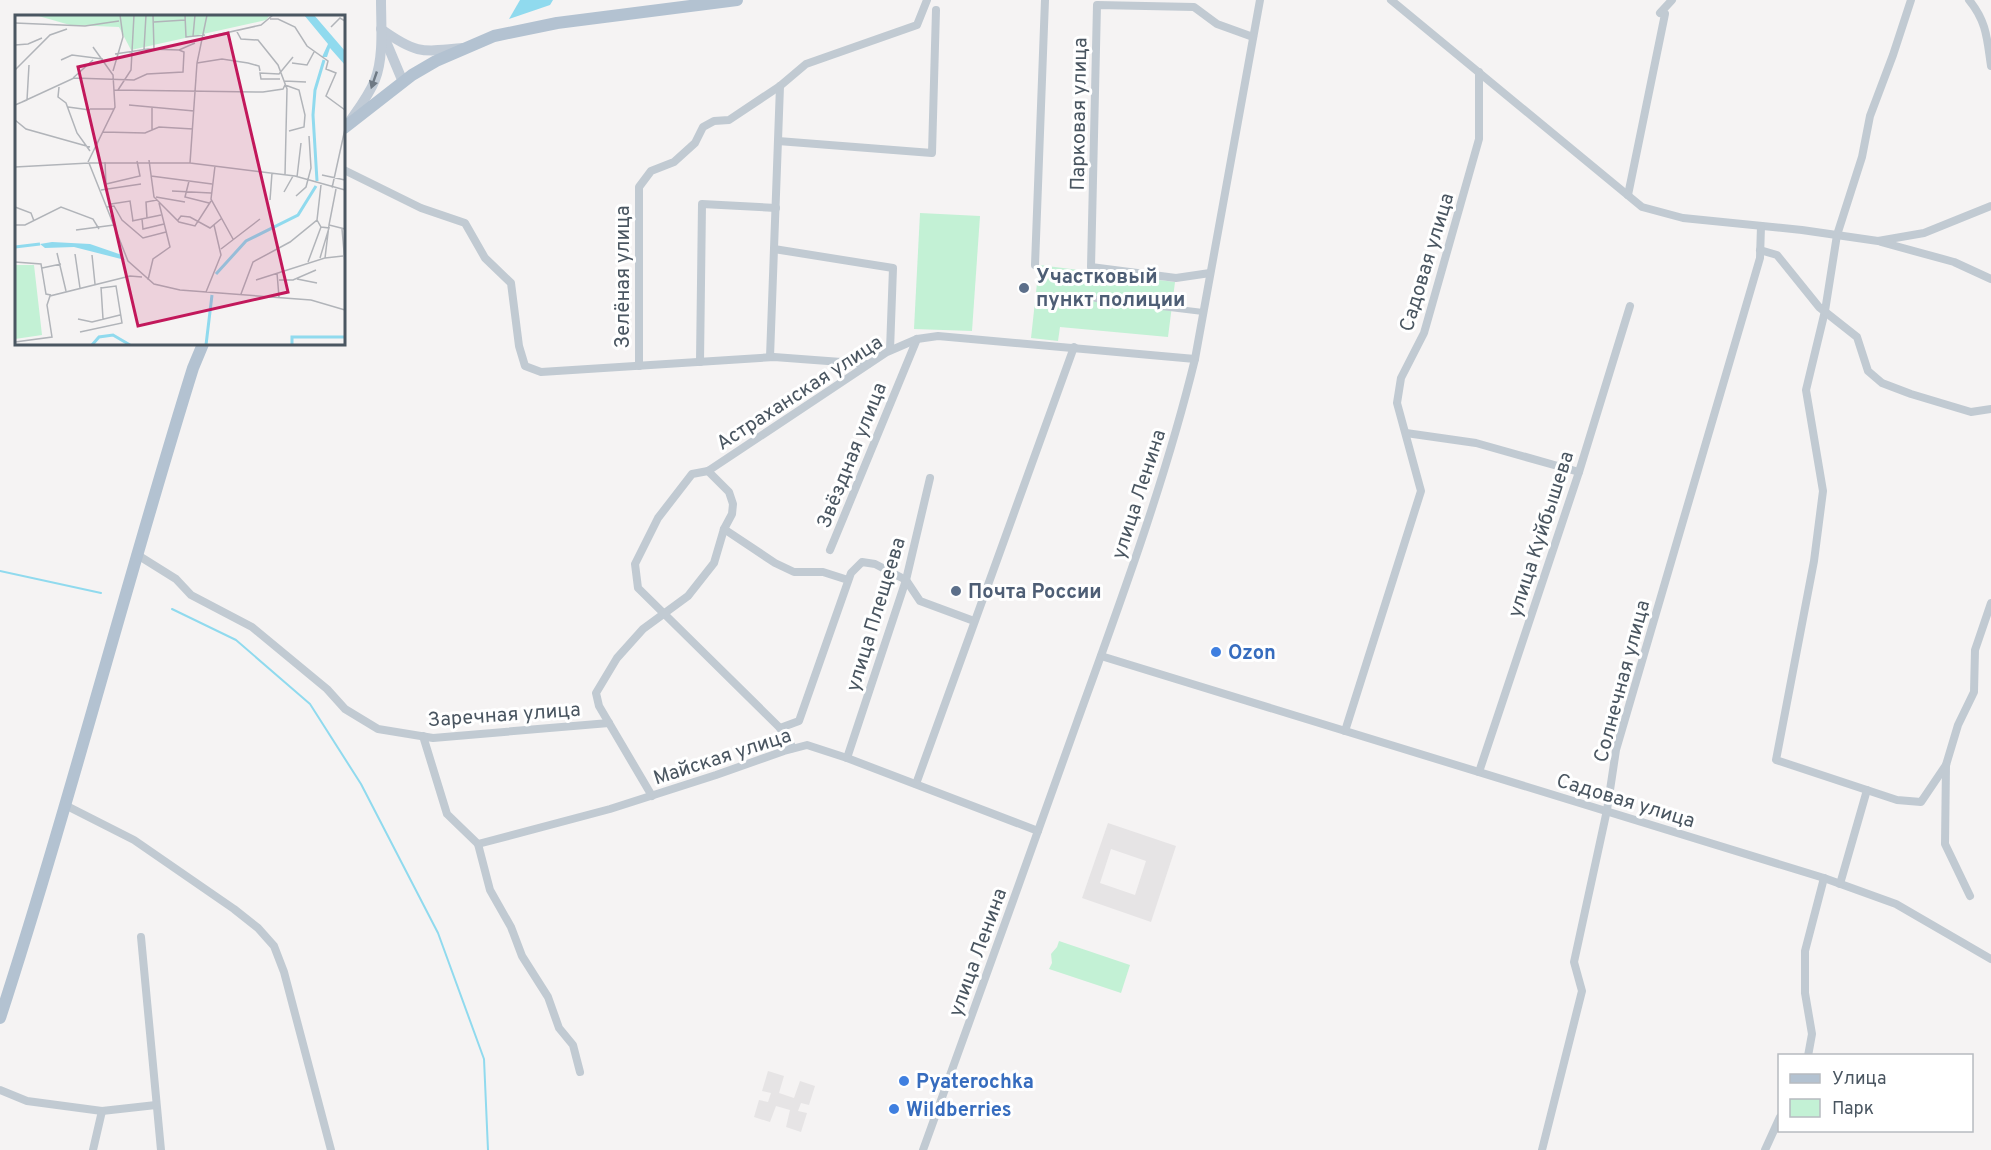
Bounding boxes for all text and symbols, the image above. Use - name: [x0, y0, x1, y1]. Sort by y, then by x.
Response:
- inset map: [15, 15, 345, 345]
- street label: Парковая улица: [1066, 37, 1094, 191]
- one-way arrow: [368, 71, 378, 89]
- street label: Садовая улица: [1394, 190, 1461, 335]
- street label: Зелёная улица: [611, 206, 637, 348]
- place label: Участковый пункт полиции: [1036, 265, 1185, 314]
- marker: Участковый пункт полиции: [1017, 281, 1031, 295]
- street label: Астраханская улица: [712, 330, 888, 457]
- street label: Звёздная улица: [812, 379, 894, 532]
- street label: улица Ленина: [1107, 426, 1173, 563]
- street label: улица Куйбышева: [1503, 448, 1581, 621]
- street label: улица Плещеева: [841, 534, 913, 695]
- place label: Почта России: [968, 580, 1102, 606]
- marker: Почта России: [949, 584, 963, 598]
- street label: Солнечная улица: [1589, 597, 1657, 766]
- place label: Ozon: [1228, 641, 1276, 667]
- marker: Ozon: [1209, 645, 1223, 659]
- street label: Заречная улица: [427, 698, 582, 734]
- street label: Майская улица: [650, 723, 795, 792]
- street label: Садовая улица: [1553, 768, 1698, 835]
- street label: улица Ленина: [944, 885, 1014, 1021]
- legend: [1778, 1054, 1973, 1132]
- text: Улица: [1832, 1068, 1886, 1091]
- place label: Pyaterochka: [916, 1070, 1034, 1096]
- marker: Pyaterochka: [897, 1074, 911, 1088]
- place label: Wildberries: [906, 1098, 1012, 1124]
- text: Парк: [1832, 1098, 1874, 1121]
- marker: Wildberries: [887, 1102, 901, 1116]

